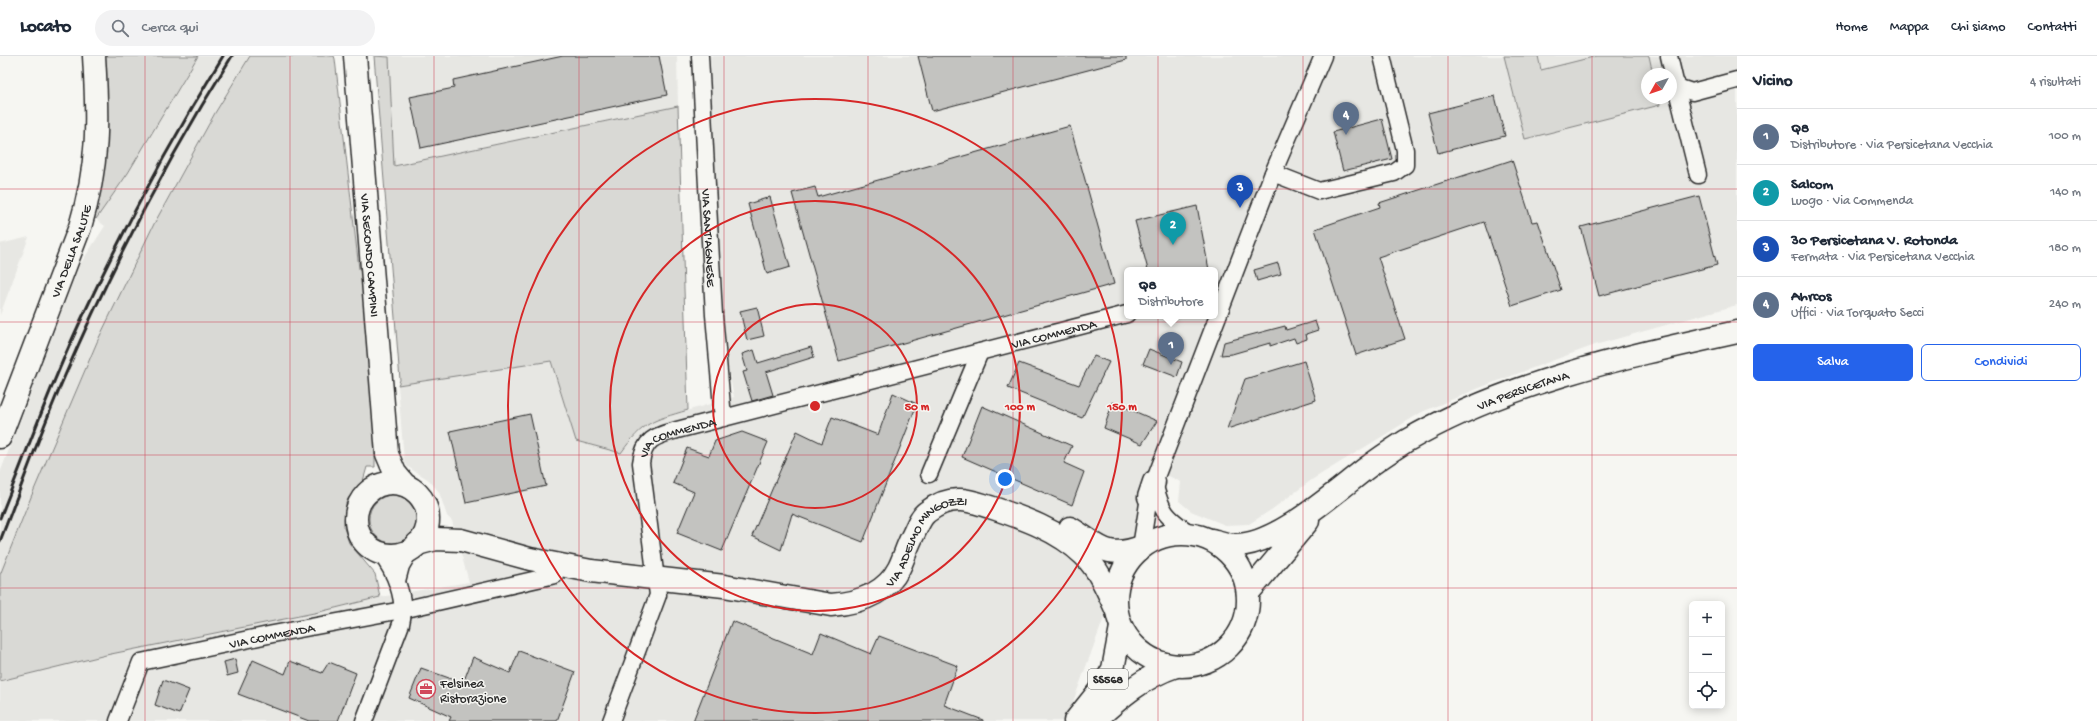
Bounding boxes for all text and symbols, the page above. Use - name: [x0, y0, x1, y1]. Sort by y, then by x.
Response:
- search box: [95, 10, 375, 46]
- text: Locato: [20, 16, 71, 39]
- icon: search: [109, 17, 131, 39]
- text: Cerca qui: [141, 19, 199, 37]
- text: Home: [1835, 19, 1868, 36]
- text: Mappa: [1890, 19, 1929, 36]
- text: Chi siamo: [1951, 19, 2006, 36]
- text: Contatti: [2028, 19, 2077, 36]
- north arrow: [1641, 68, 1677, 104]
- text: Vicino: [1753, 72, 1793, 92]
- text: 4 risultati: [2030, 75, 2081, 90]
- pin: 4: [1333, 102, 1359, 135]
- text: Q8: [1791, 120, 1809, 138]
- text: 1: [1763, 129, 1769, 144]
- text: 100 m: [2049, 129, 2081, 144]
- text: Distributore · Via Persicetana Vecchia: [1791, 138, 1993, 153]
- pin: 3: [1227, 175, 1253, 208]
- text: Salcom: [1791, 176, 1833, 194]
- text: 2: [1763, 185, 1769, 200]
- text: 140 m: [2050, 185, 2081, 200]
- street label: VIA SANT'AGNESE: [697, 187, 718, 288]
- street label: VIA SECONDO CAMPINI: [356, 192, 381, 318]
- text: Luogo · Via Commenda: [1791, 194, 1913, 209]
- street label: VIA DELLA SALUTE: [49, 203, 96, 301]
- pin: 2: [1160, 212, 1186, 245]
- text: 30 Persicetana V. Rotonda: [1791, 232, 1958, 250]
- text: 3: [1763, 241, 1769, 256]
- text: 180 m: [2049, 241, 2081, 256]
- text: Fermata · Via Persicetana Vecchia: [1791, 250, 1975, 265]
- popup: [1124, 267, 1218, 319]
- text: Q8: [1138, 277, 1157, 295]
- text: Ahrcos: [1791, 288, 1832, 306]
- text: Distributore: [1138, 295, 1204, 310]
- text: 4: [1763, 297, 1769, 312]
- text: 240 m: [2049, 297, 2081, 312]
- text: Uffici · Via Torquato Secci: [1791, 306, 1924, 321]
- street label: VIA COMMENDA: [1009, 317, 1099, 354]
- pin: 1: [1158, 332, 1184, 365]
- button: Salva: [1753, 344, 1913, 381]
- button: Condividi: [1921, 344, 2081, 381]
- street label: VIA PERSICETANA: [1474, 368, 1572, 415]
- centre of rings: [808, 399, 822, 413]
- text: 50 m: [905, 401, 930, 415]
- text: 100 m: [1004, 401, 1035, 415]
- text: 150 m: [1106, 401, 1137, 415]
- street label: VIA COMMENDA: [637, 415, 719, 461]
- your location: [995, 469, 1015, 489]
- street label: VIA ADELMO MINGOZZI: [883, 495, 968, 592]
- map controls: [1689, 601, 1725, 709]
- button: +: [1689, 601, 1725, 637]
- street label: VIA COMMENDA: [227, 621, 318, 653]
- button: −: [1689, 637, 1725, 673]
- road number: SS568: [1088, 669, 1128, 689]
- button: locate: [1689, 673, 1725, 709]
- place label: Felsinea Ristorazione: [439, 677, 507, 707]
- office icon: Felsinea Ristorazione: [415, 678, 437, 700]

